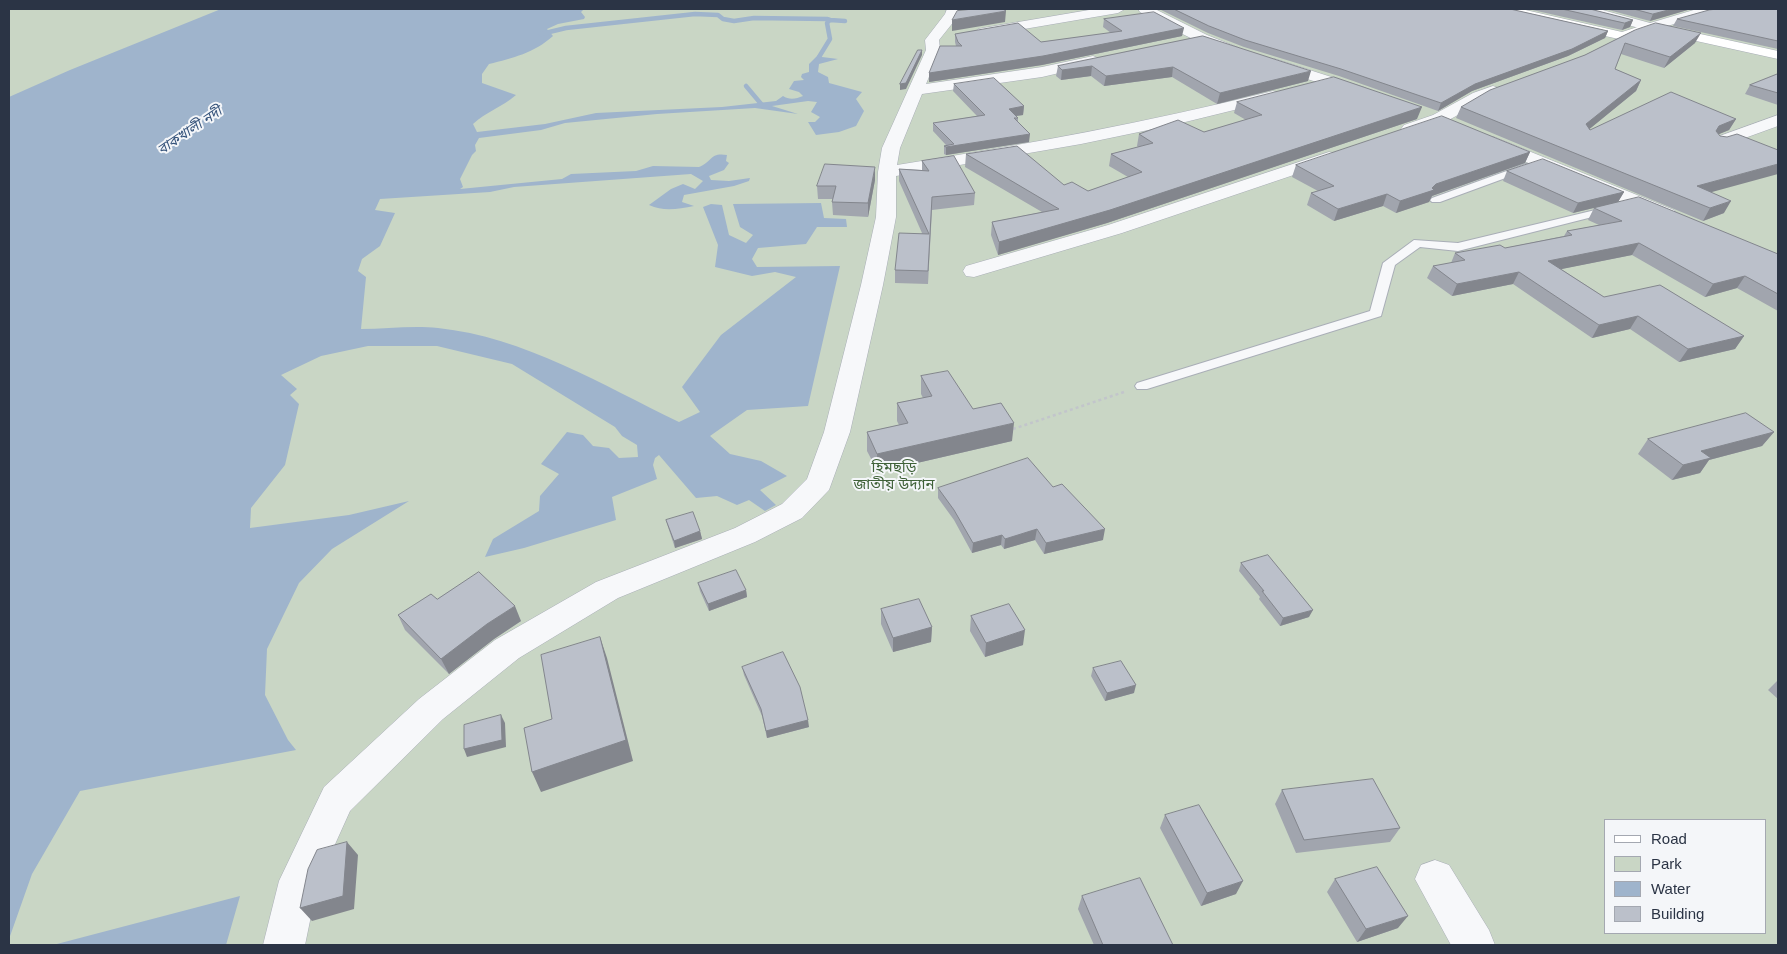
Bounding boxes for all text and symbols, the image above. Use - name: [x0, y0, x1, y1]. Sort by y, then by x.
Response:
- water label: বাকখালী নদী: [155, 103, 225, 159]
- park label: হিমছড়ি জাতীয় উদ্যান: [853, 459, 935, 494]
- legend: [1604, 819, 1767, 934]
- text: Road: [1651, 830, 1687, 847]
- text: Park: [1651, 855, 1682, 872]
- text: Water: [1651, 880, 1690, 897]
- text: Building: [1651, 905, 1704, 922]

